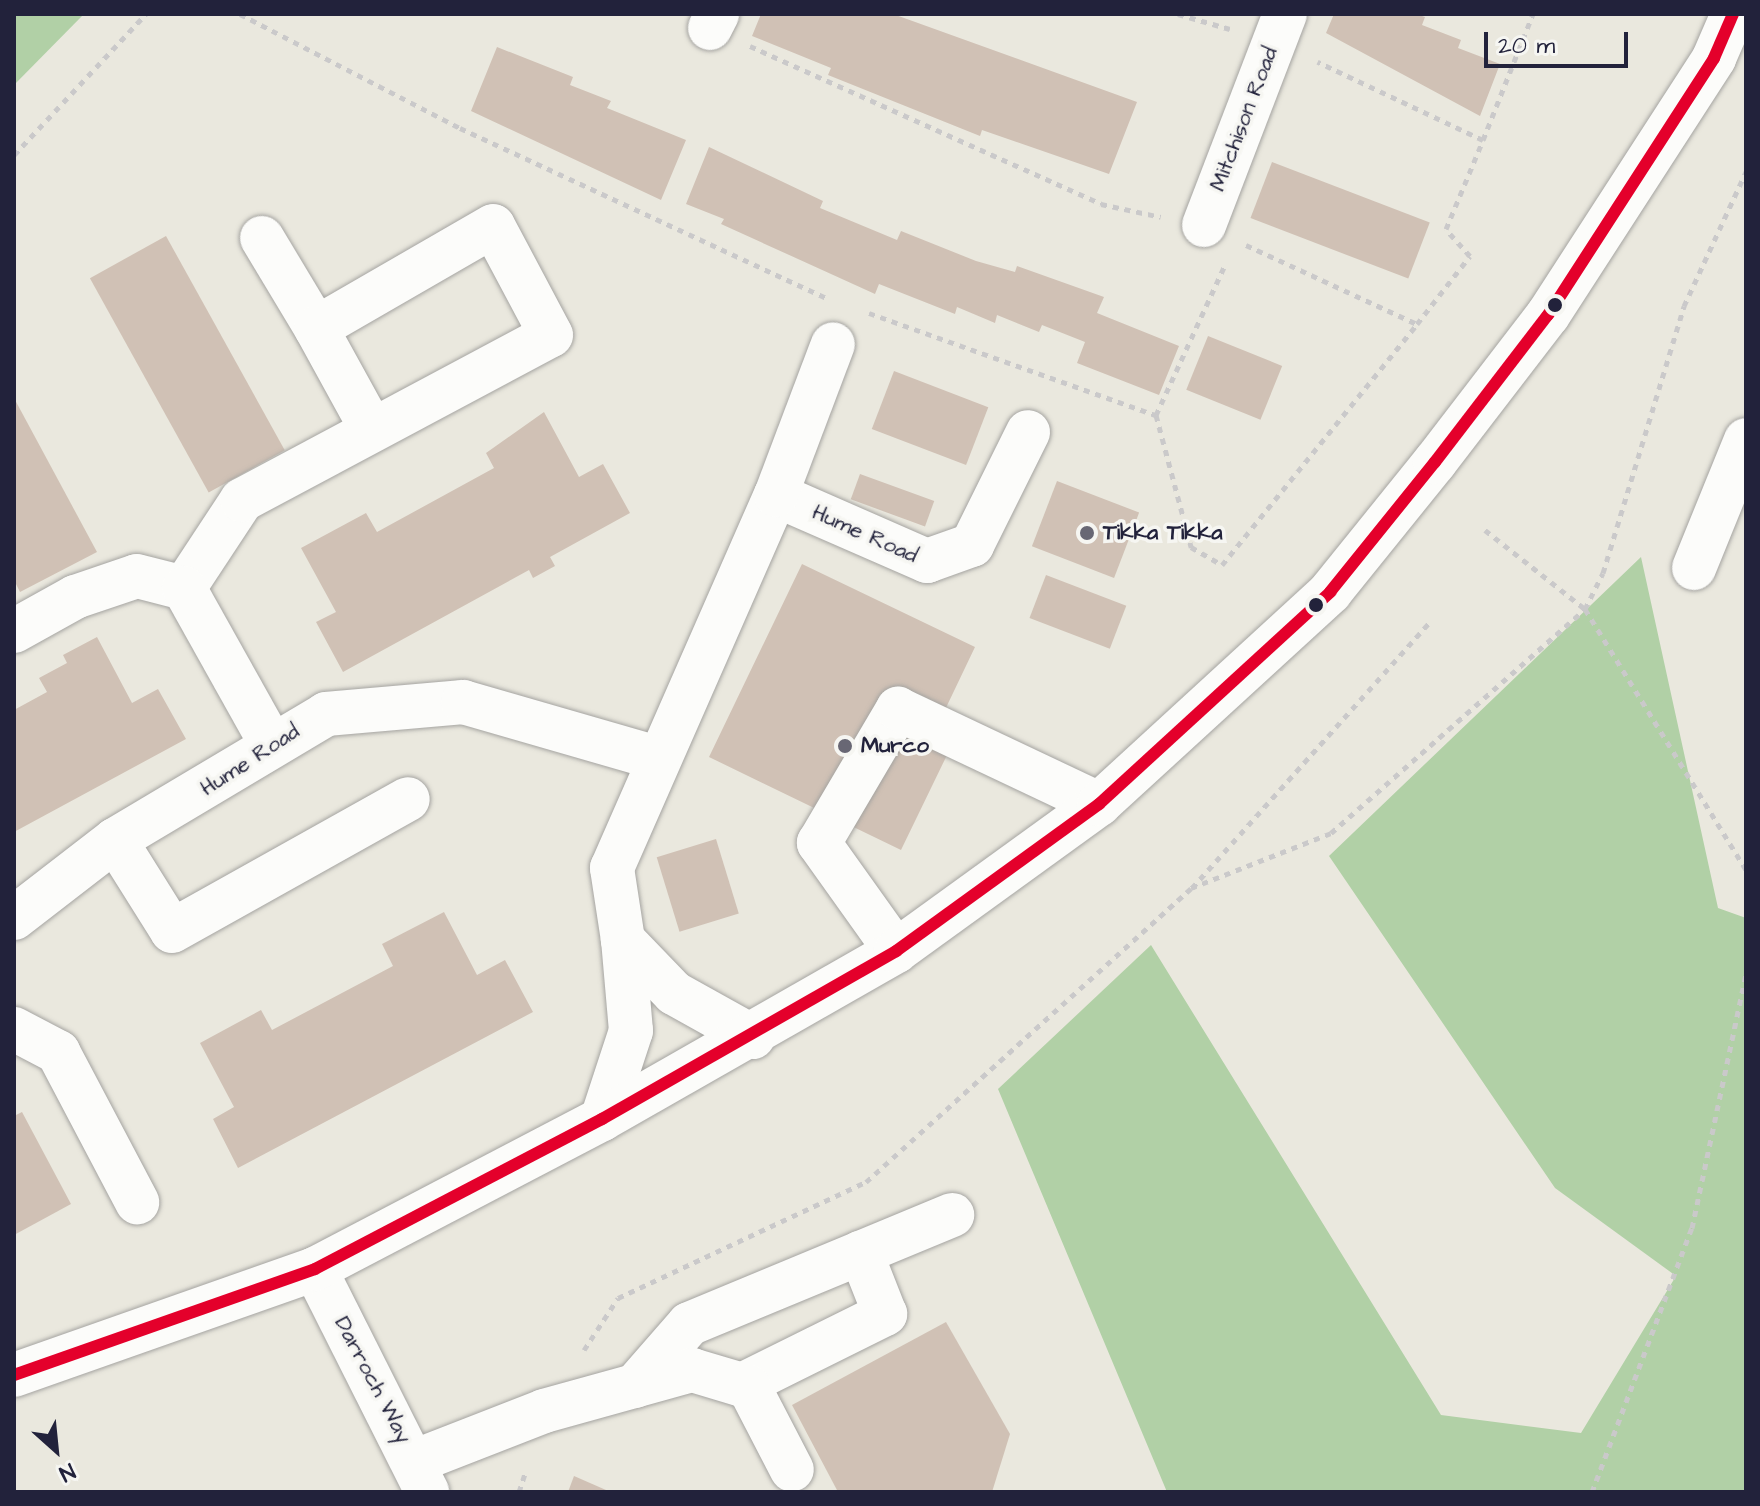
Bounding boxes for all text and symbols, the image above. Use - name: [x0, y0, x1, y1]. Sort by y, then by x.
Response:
- scale bar: [1488, 16, 1632, 66]
- text: 20 m: [1498, 29, 1555, 63]
- street label: Mitchison Road: [1204, 43, 1284, 195]
- unlabelled marker: [1547, 297, 1563, 313]
- street label: Hume Road: [808, 499, 922, 569]
- place label: Tikka Tikka: [1103, 520, 1222, 546]
- marker: Tikka Tikka: [1078, 524, 1096, 542]
- unlabelled marker: [1308, 597, 1324, 613]
- street label: Hume Road: [195, 718, 305, 802]
- place label: Murco: [861, 733, 929, 759]
- marker: Murco: [836, 737, 854, 755]
- street label: Darroch Way: [329, 1312, 417, 1448]
- north arrow: [16, 1410, 96, 1490]
- text: N: [54, 1455, 80, 1489]

